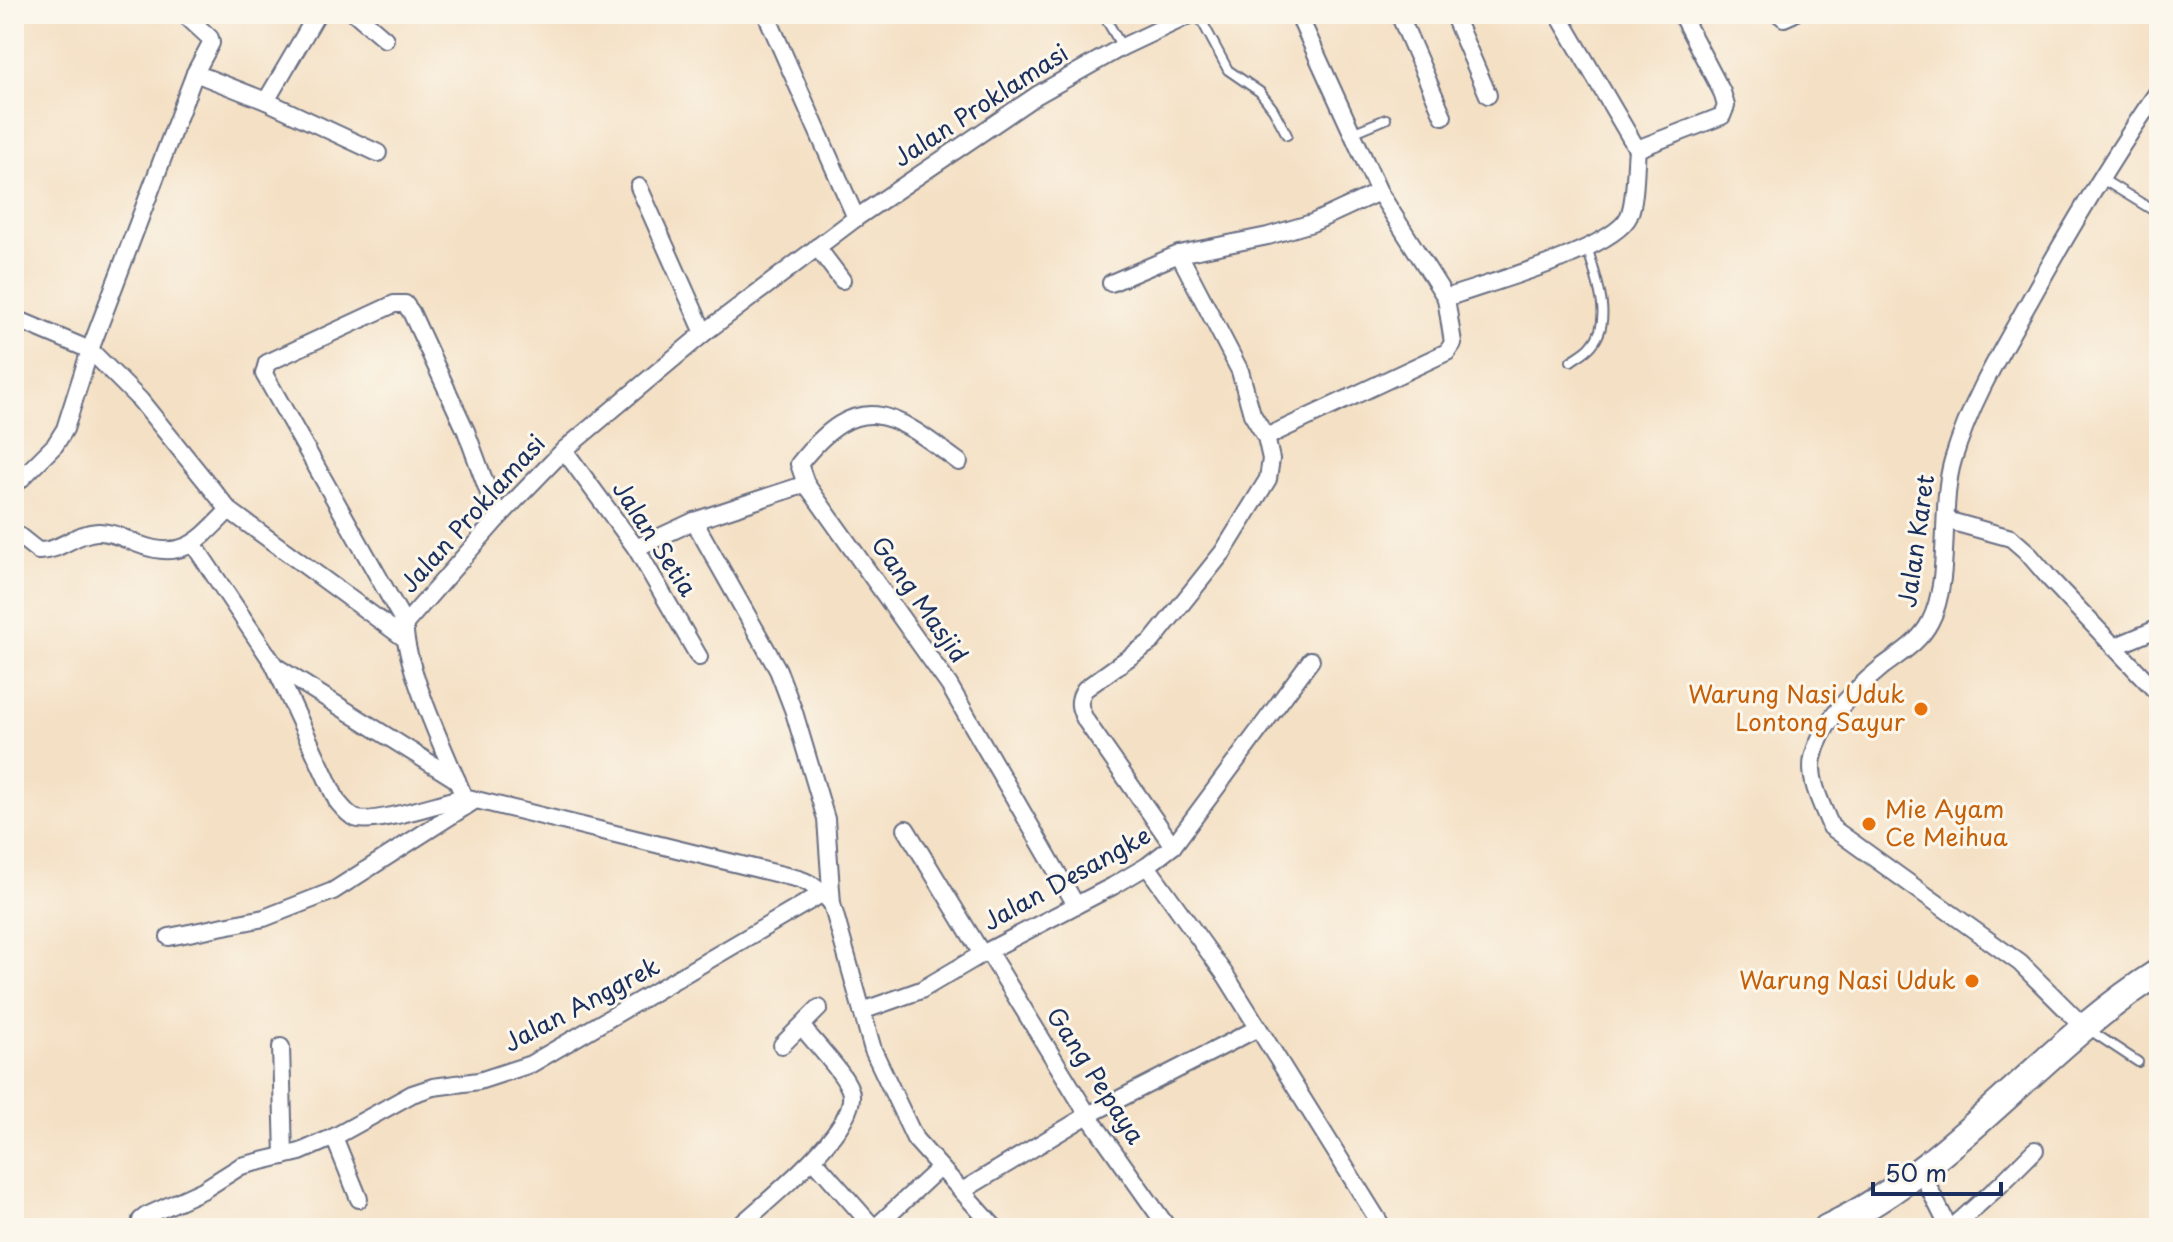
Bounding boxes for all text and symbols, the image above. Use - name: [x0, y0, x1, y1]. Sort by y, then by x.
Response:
- street label: Jalan Proklamasi: [885, 34, 1075, 175]
- street label: Jalan Proklamasi: [390, 425, 553, 600]
- street label: Jalan Karet: [1888, 472, 1942, 610]
- street label: Jalan Setia: [605, 473, 707, 603]
- street label: Gang Masjid: [864, 528, 978, 670]
- place label: Warung Nasi Uduk Lontong Sayur: [1688, 675, 1906, 739]
- marker: Warung Nasi Uduk Lontong Sayur: [1912, 700, 1930, 718]
- place label: Mie Ayam Ce Meihua: [1885, 790, 2008, 854]
- marker: Mie Ayam Ce Meihua: [1860, 815, 1878, 833]
- street label: Jalan Desangke: [976, 816, 1156, 938]
- street label: Jalan Anggrek: [497, 947, 665, 1060]
- place label: Warung Nasi Uduk: [1739, 961, 1956, 997]
- marker: Warung Nasi Uduk: [1963, 972, 1981, 990]
- street label: Gang Pepaya: [1039, 999, 1154, 1150]
- scale bar: [1873, 1146, 2001, 1196]
- text: 50 m: [1885, 1154, 1947, 1190]

